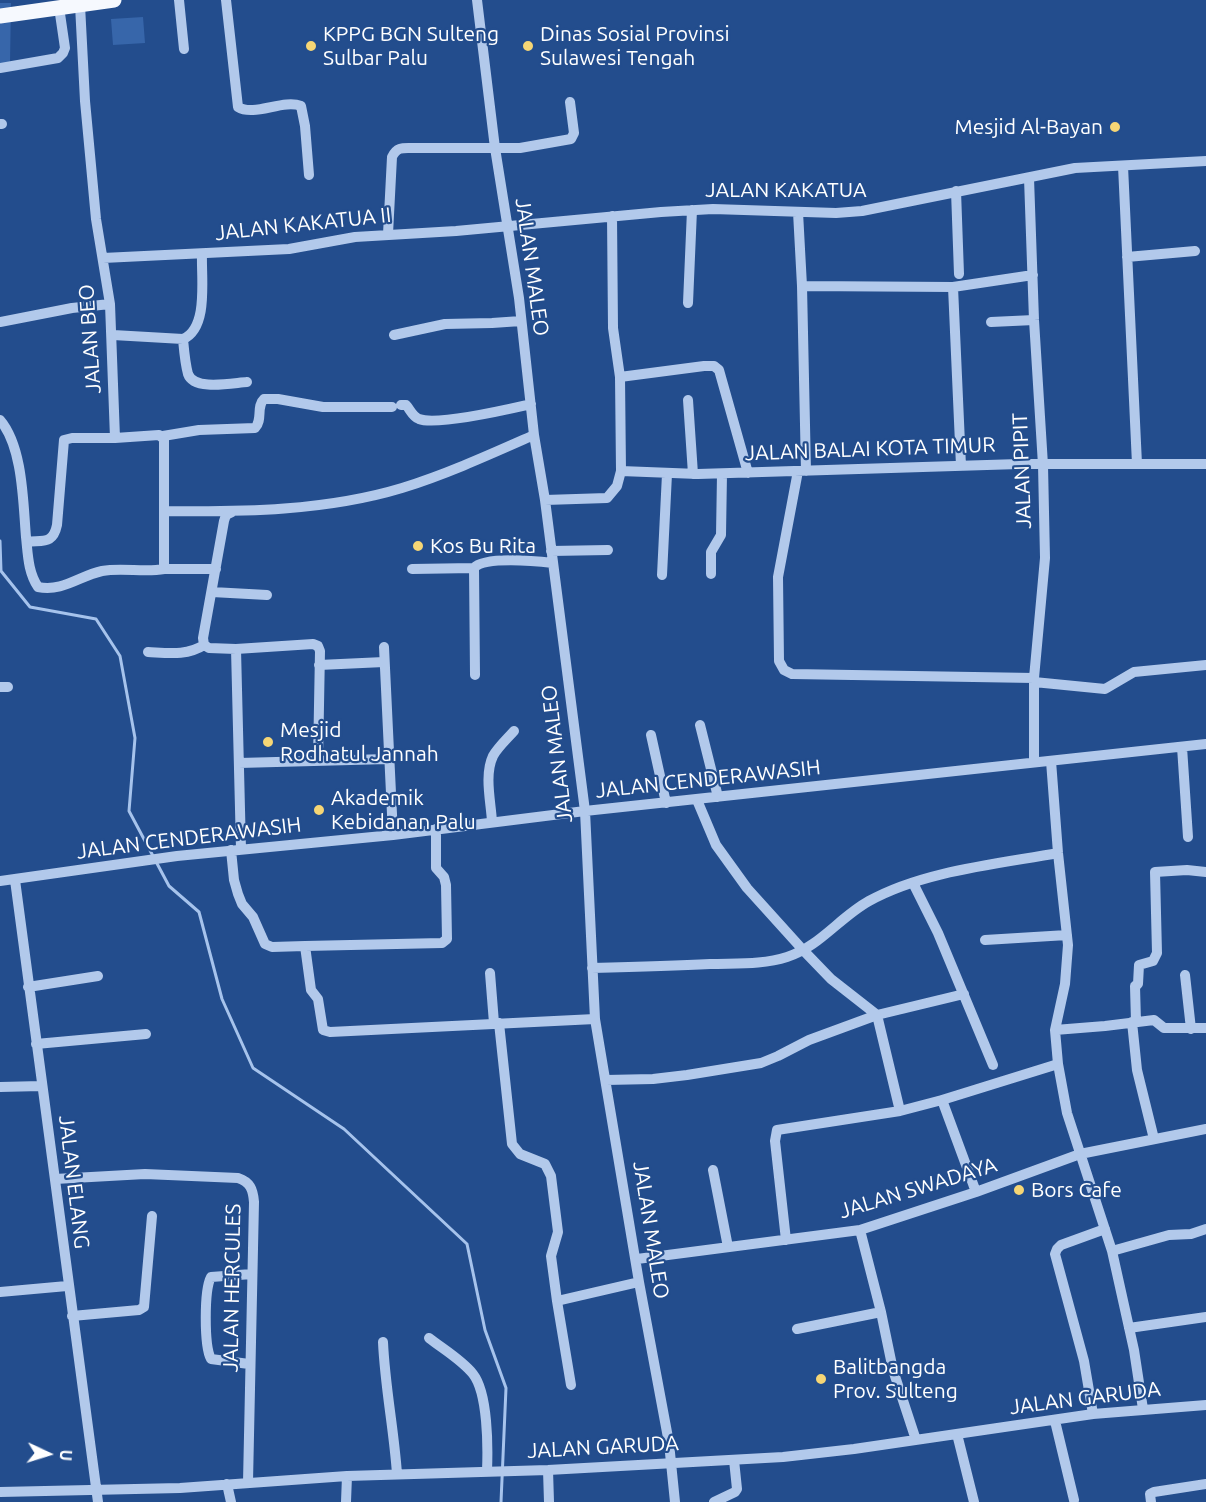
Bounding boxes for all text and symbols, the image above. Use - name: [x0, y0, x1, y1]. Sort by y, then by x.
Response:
- place label: KPPG BGN Sulteng Sulbar Palu: [323, 21, 499, 71]
- place label: Dinas Sosial Provinsi Sulawesi Tengah: [540, 21, 730, 71]
- marker: KPPG BGN Sulteng Sulbar Palu: [304, 39, 318, 53]
- marker: Dinas Sosial Provinsi Sulawesi Tengah: [521, 39, 535, 53]
- place label: Mesjid Al-Bayan: [955, 114, 1103, 140]
- marker: Mesjid Al-Bayan: [1108, 120, 1122, 134]
- street label: JALAN KAKATUA: [705, 177, 867, 203]
- street label: JALAN MALEO: [510, 196, 554, 338]
- street label: JALAN KAKATUA II: [214, 202, 392, 246]
- street label: JALAN BEO: [74, 283, 106, 395]
- street label: JALAN PIPIT: [1007, 412, 1037, 530]
- street label: JALAN BALAI KOTA TIMUR: [744, 432, 996, 466]
- place label: Kos Bu Rita: [430, 533, 536, 559]
- marker: Kos Bu Rita: [411, 539, 425, 553]
- street label: JALAN MALEO: [536, 683, 578, 825]
- place label: Mesjid Rodhatul Jannah: [280, 717, 439, 767]
- marker: Mesjid Rodhatul Jannah: [261, 735, 275, 749]
- street label: JALAN CENDERAWASIH: [594, 755, 822, 803]
- place label: Akademik Kebidanan Palu: [331, 785, 476, 835]
- marker: Akademik Kebidanan Palu: [312, 803, 326, 817]
- street label: JALAN CENDERAWASIH: [75, 812, 303, 864]
- street label: JALAN ELANG: [53, 1114, 95, 1250]
- street label: JALAN SWADAYA: [836, 1152, 1000, 1224]
- street label: JALAN MALEO: [628, 1159, 674, 1301]
- place label: Bors Cafe: [1031, 1177, 1122, 1203]
- marker: Bors Cafe: [1012, 1183, 1026, 1197]
- street label: JALAN HERCULES: [218, 1203, 246, 1373]
- place label: Balitbangda Prov. Sulteng: [833, 1354, 958, 1404]
- marker: Balitbangda Prov. Sulteng: [814, 1372, 828, 1386]
- street label: JALAN GARUDA: [1008, 1376, 1162, 1420]
- north arrow: [18, 1424, 78, 1484]
- street label: JALAN GARUDA: [526, 1430, 680, 1464]
- text: U: [57, 1449, 75, 1461]

